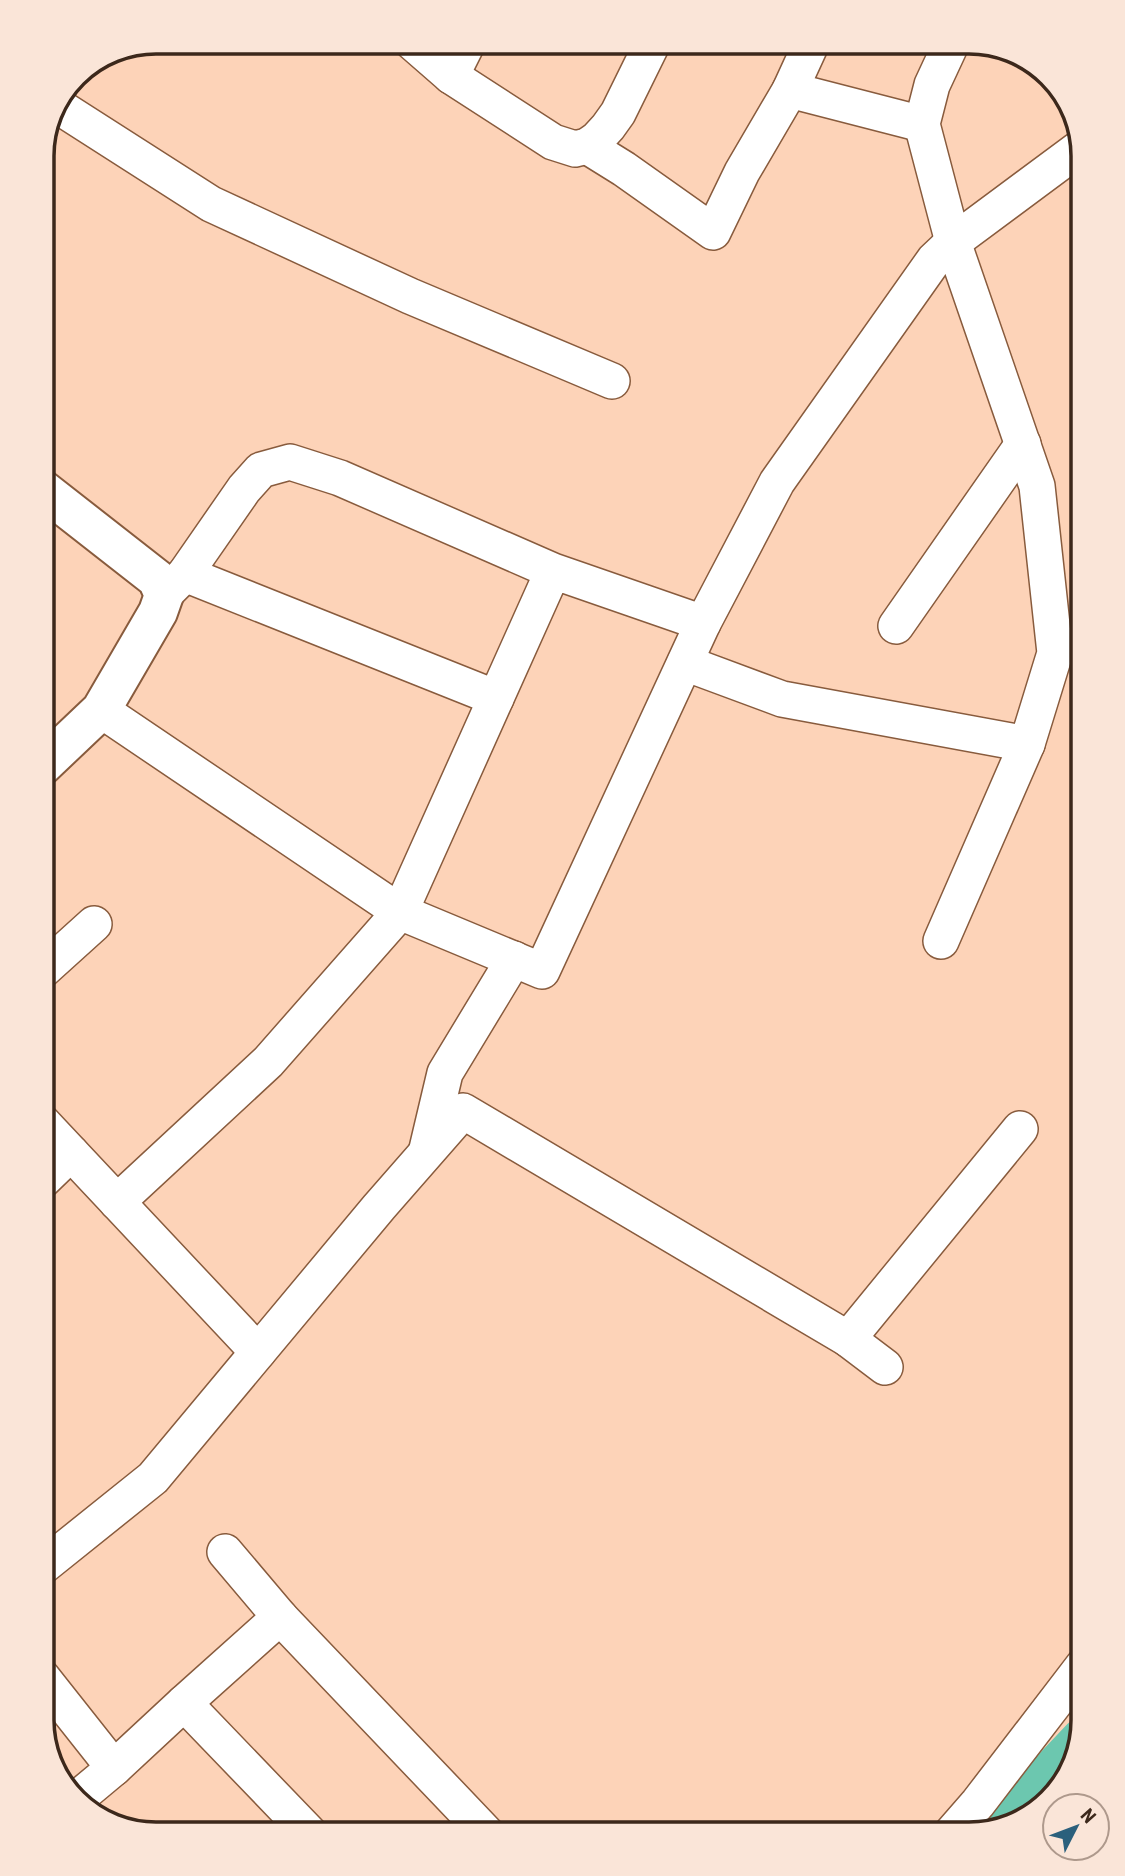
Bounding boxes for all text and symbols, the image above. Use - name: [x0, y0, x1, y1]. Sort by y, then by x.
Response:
- north arrow: [1041, 1792, 1111, 1862]
- text: N: [1076, 1804, 1101, 1828]

